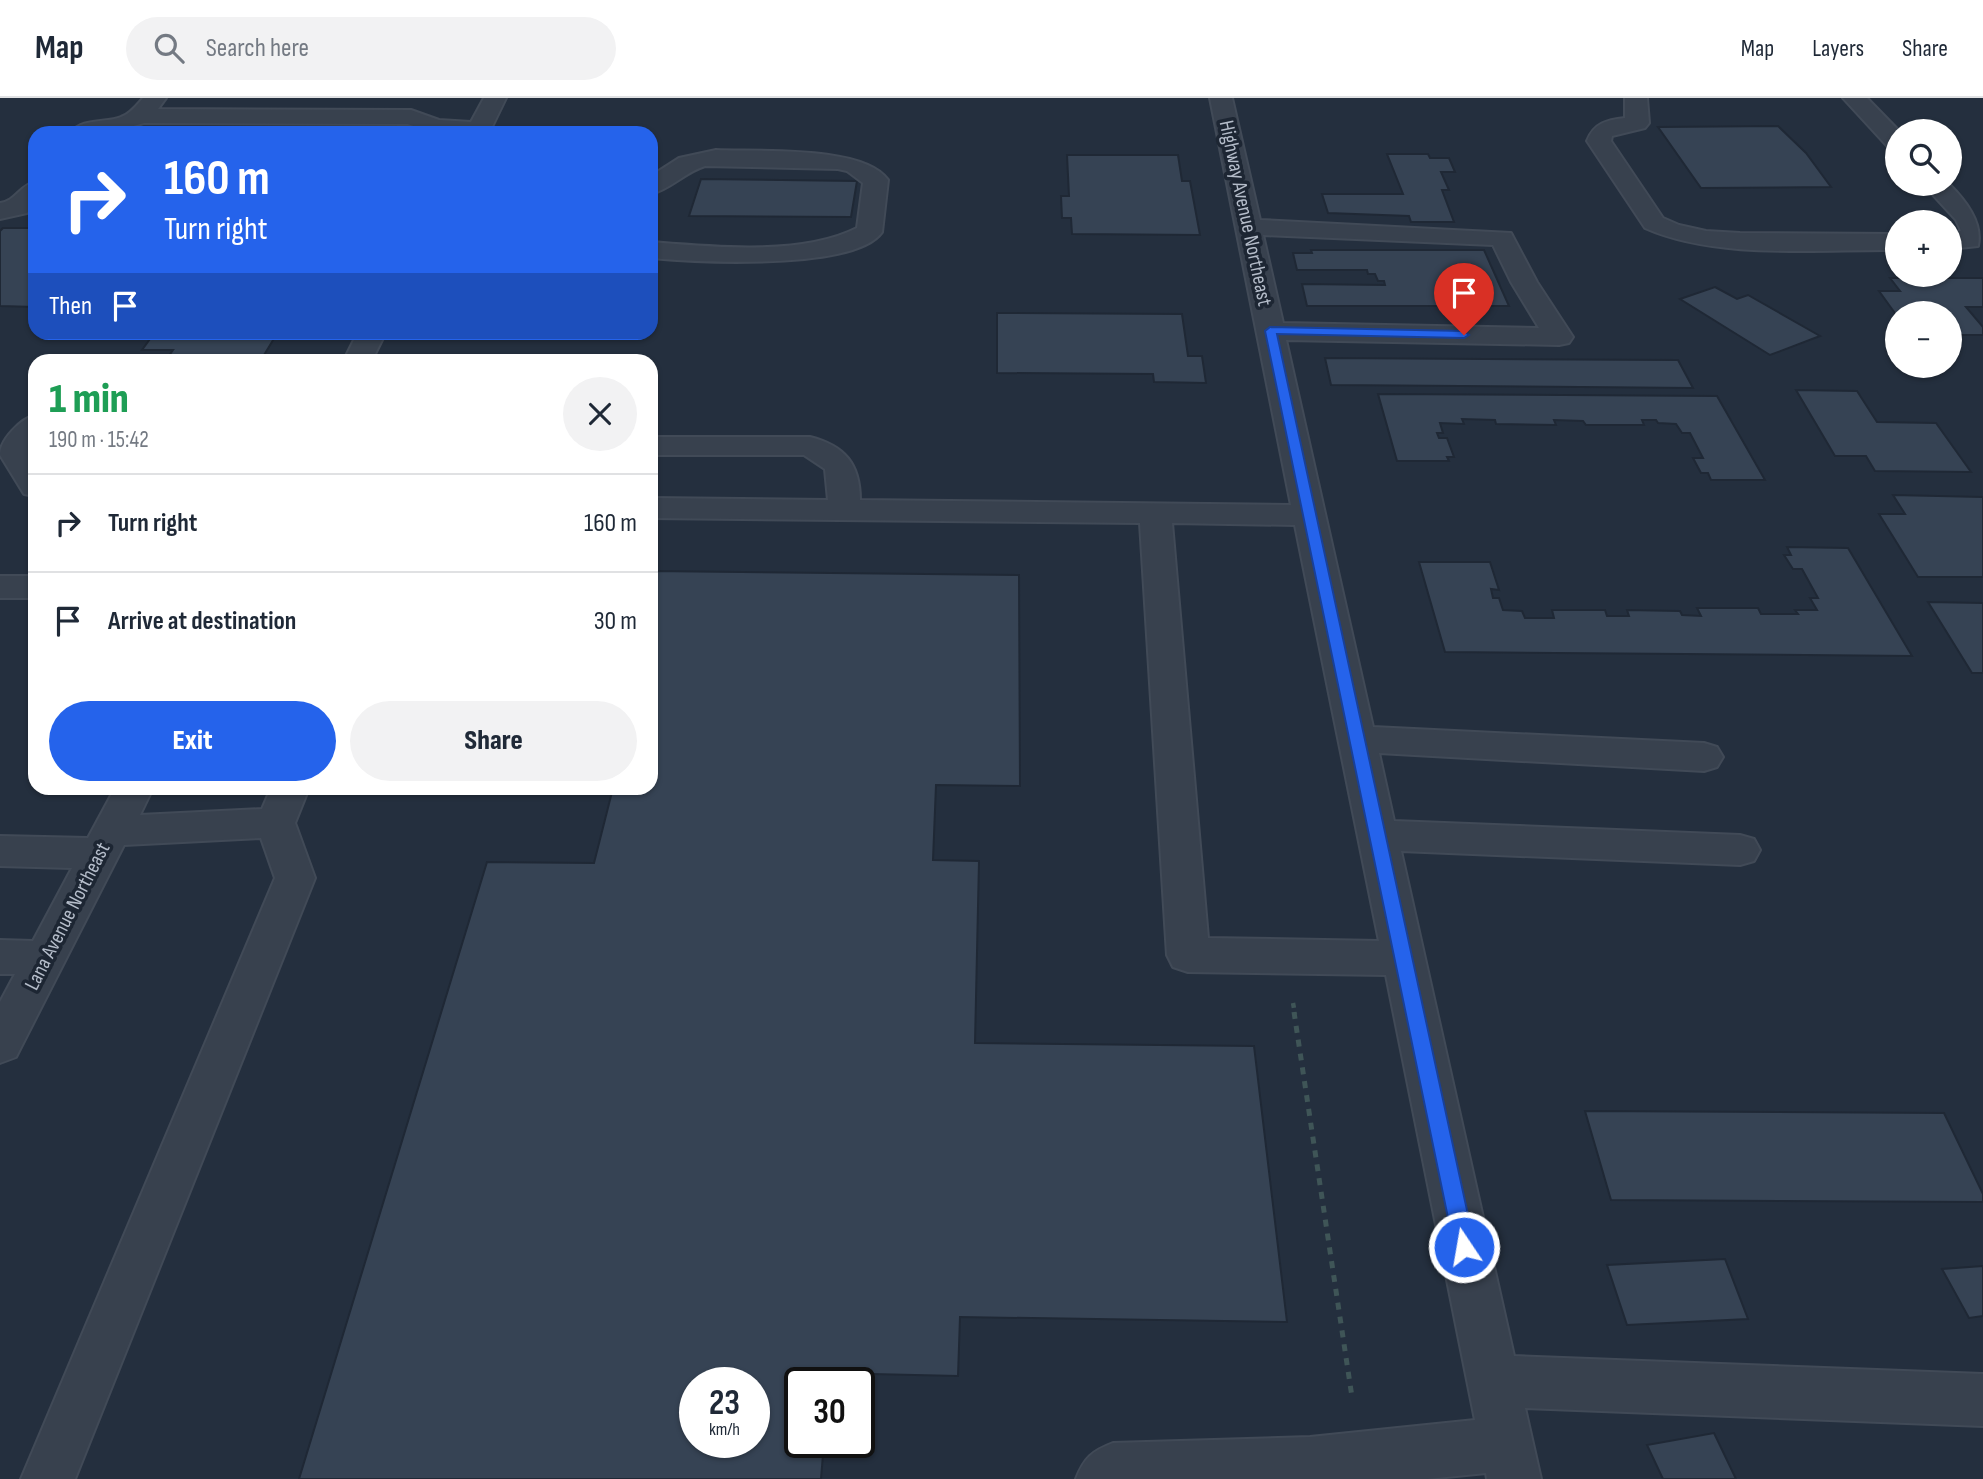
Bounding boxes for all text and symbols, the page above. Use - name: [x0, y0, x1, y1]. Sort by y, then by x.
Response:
- search box: [126, 17, 616, 80]
- text: Map: [35, 28, 84, 68]
- icon: search: [150, 29, 188, 67]
- text: Search here: [206, 33, 309, 64]
- text: Map: [1741, 34, 1774, 63]
- text: Layers: [1812, 34, 1864, 63]
- text: Share: [1902, 34, 1948, 63]
- street label: Highway Avenue Northeast: [1214, 118, 1277, 308]
- map controls: [1885, 119, 1962, 378]
- button: search: [1885, 119, 1962, 196]
- text: 160 m: [164, 150, 270, 209]
- icon: right: [49, 154, 140, 245]
- text: Turn right: [164, 210, 268, 249]
- button: +: [1885, 210, 1962, 287]
- pin: [1434, 263, 1494, 335]
- icon: arrive: [1445, 274, 1483, 312]
- icon: arrive: [106, 287, 144, 325]
- text: Then: [49, 291, 92, 322]
- button: −: [1885, 301, 1962, 378]
- text: 1 min: [49, 374, 129, 425]
- button: close: [563, 377, 637, 451]
- text: 190 m · 15:42: [49, 426, 149, 454]
- icon: right: [49, 504, 87, 542]
- text: Turn right: [108, 508, 197, 539]
- text: 160 m: [584, 508, 637, 539]
- icon: arrive: [49, 602, 87, 640]
- text: Arrive at destination: [108, 606, 296, 637]
- text: 30 m: [594, 606, 637, 637]
- button: Exit: [49, 701, 336, 781]
- button: Share: [350, 701, 637, 781]
- street label: Lana Avenue Northeast: [19, 838, 115, 994]
- position arrow: [1427, 1210, 1501, 1284]
- speed limit sign: 30: [784, 1367, 875, 1458]
- text: 23: [709, 1382, 740, 1425]
- text: km/h: [709, 1419, 740, 1440]

